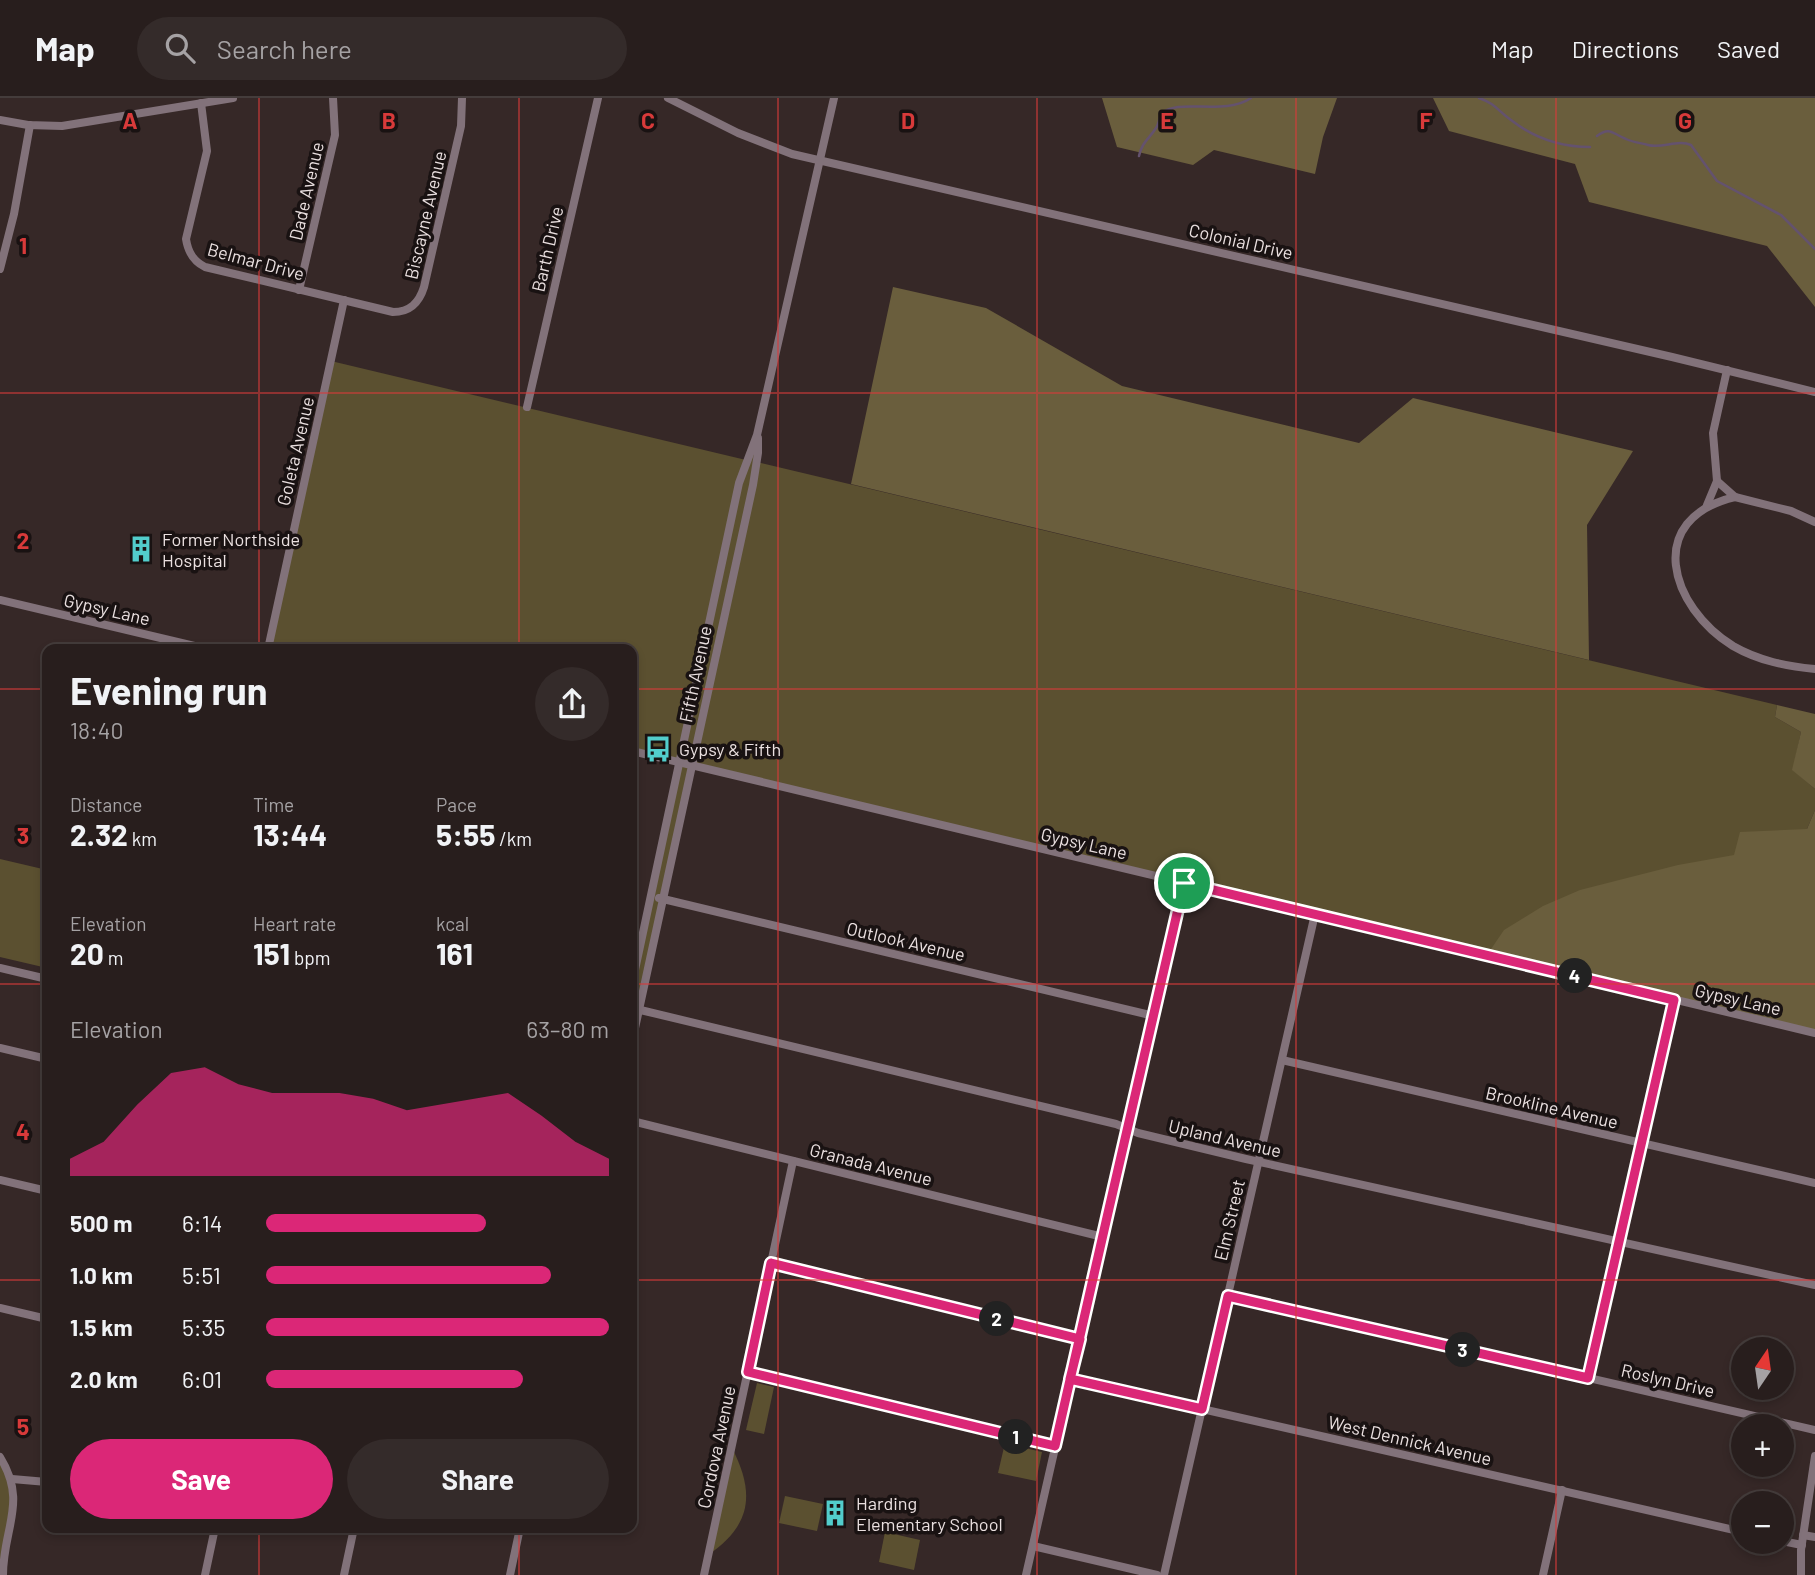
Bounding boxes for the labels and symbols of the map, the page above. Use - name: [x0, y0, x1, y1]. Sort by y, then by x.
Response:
- text: A: [122, 106, 138, 134]
- text: B: [382, 106, 396, 134]
- text: C: [641, 106, 655, 134]
- text: D: [901, 106, 915, 134]
- text: E: [1160, 106, 1174, 134]
- text: F: [1420, 106, 1433, 134]
- text: G: [1678, 106, 1692, 134]
- street label: Dade Avenue: [284, 140, 328, 242]
- street label: Biscayne Avenue: [400, 149, 450, 281]
- street label: Barth Drive: [526, 204, 568, 294]
- street label: Colonial Drive: [1187, 218, 1295, 264]
- text: 1: [19, 231, 27, 259]
- street label: Belmar Drive: [205, 238, 307, 284]
- street label: Goleta Avenue: [272, 394, 318, 508]
- text: 2: [17, 526, 29, 554]
- place label: Former Northside Hospital: [162, 528, 300, 571]
- building icon: Former Northside Hospital: [126, 534, 156, 564]
- street label: Gypsy Lane: [62, 588, 152, 630]
- street label: Fifth Avenue: [674, 624, 716, 724]
- bus stop icon: Gypsy & Fifth: [643, 734, 673, 764]
- place label: Gypsy & Fifth: [679, 738, 781, 760]
- text: 3: [17, 821, 29, 849]
- street label: Gypsy Lane: [1039, 822, 1129, 864]
- pin: [1154, 853, 1214, 913]
- street label: Outlook Avenue: [845, 917, 967, 965]
- pin: 4: [1558, 958, 1592, 994]
- street label: Gypsy Lane: [1693, 978, 1783, 1020]
- street label: Brookline Avenue: [1484, 1081, 1620, 1133]
- street label: Upland Avenue: [1166, 1114, 1284, 1162]
- text: 4: [16, 1117, 30, 1145]
- street label: Granada Avenue: [807, 1138, 935, 1190]
- street label: Elm Street: [1209, 1177, 1249, 1263]
- pin: 2: [979, 1302, 1014, 1336]
- pin: 3: [1446, 1332, 1480, 1368]
- north arrow: [1731, 1337, 1794, 1400]
- street label: Roslyn Drive: [1619, 1359, 1717, 1401]
- street label: Cordova Avenue: [692, 1384, 740, 1510]
- street label: West Dennick Avenue: [1326, 1410, 1494, 1470]
- text: 5: [17, 1412, 29, 1440]
- pin: 1: [998, 1420, 1034, 1454]
- place label: Harding Elementary School: [856, 1492, 1003, 1535]
- building icon: Harding Elementary School: [820, 1498, 850, 1528]

